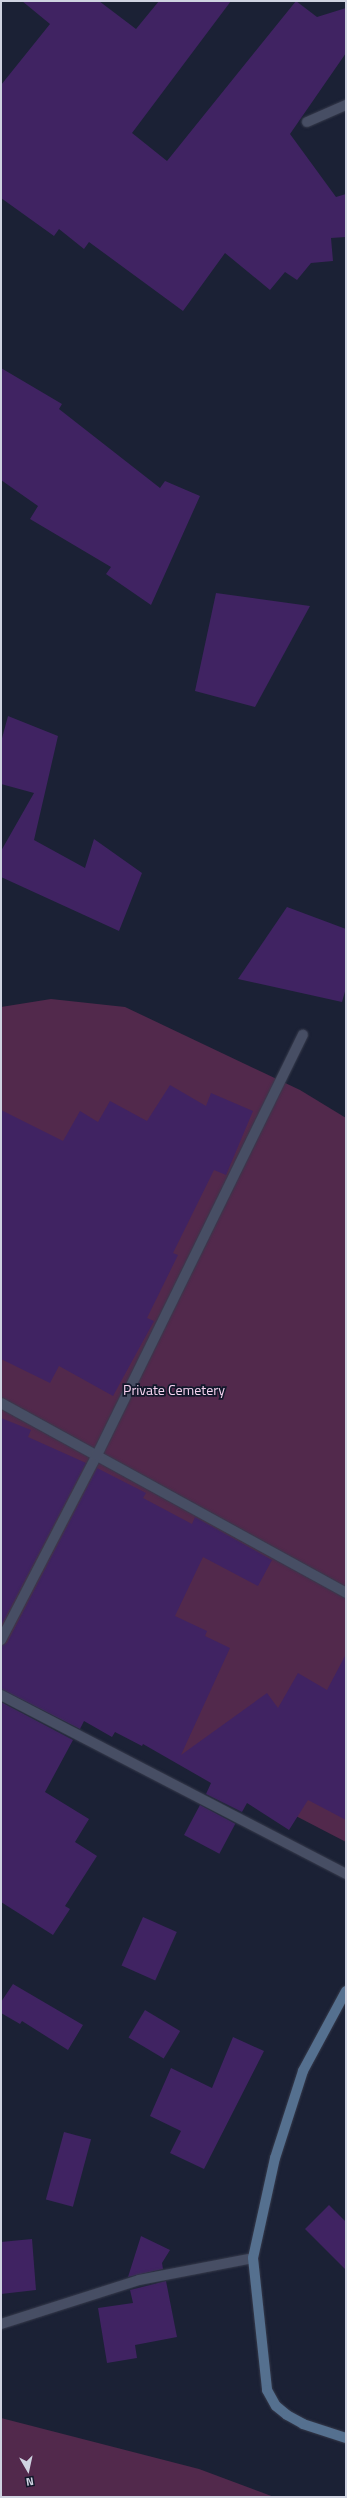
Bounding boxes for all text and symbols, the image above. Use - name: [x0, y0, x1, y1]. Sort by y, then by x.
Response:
- park label: Private Cemetery: [123, 1382, 225, 1398]
- north arrow: [8, 2450, 48, 2490]
- text: N: [25, 2473, 35, 2490]

